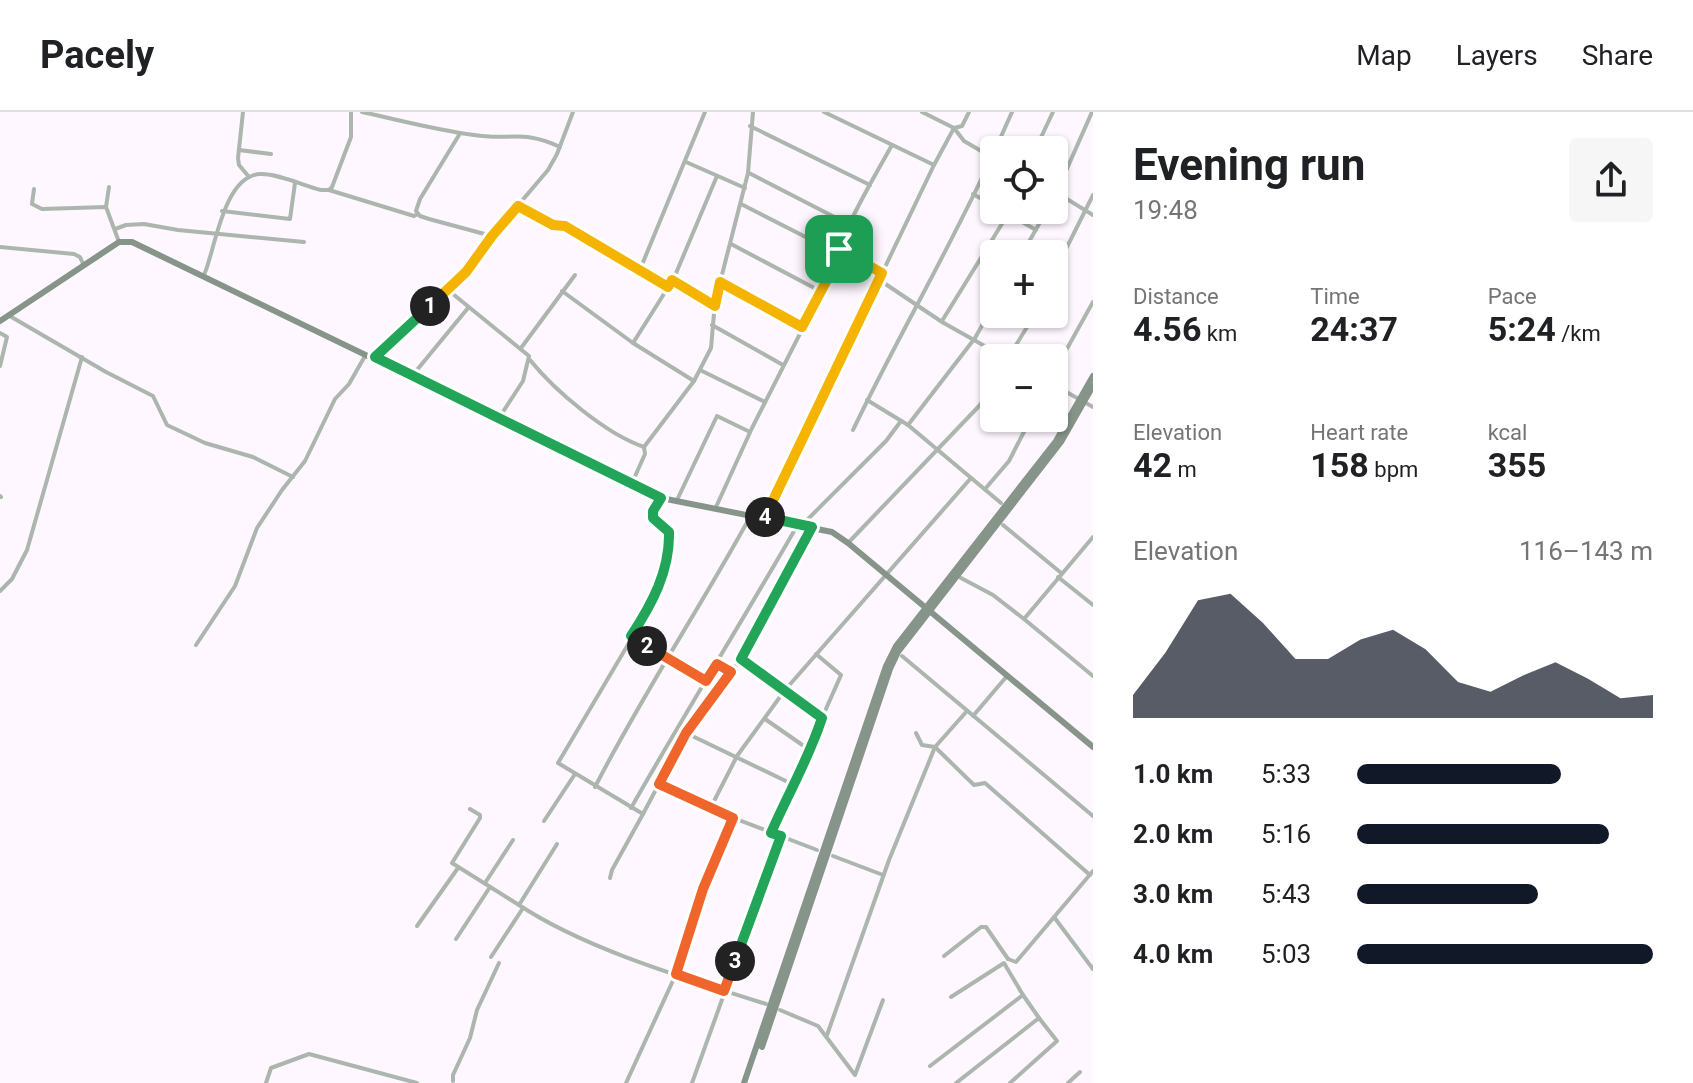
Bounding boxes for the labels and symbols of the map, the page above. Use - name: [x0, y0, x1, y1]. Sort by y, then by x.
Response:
- pin: [805, 215, 873, 283]
- pin: 1: [410, 286, 450, 326]
- pin: 4: [745, 497, 785, 537]
- pin: 2: [627, 626, 667, 666]
- pin: 3: [715, 941, 755, 981]

